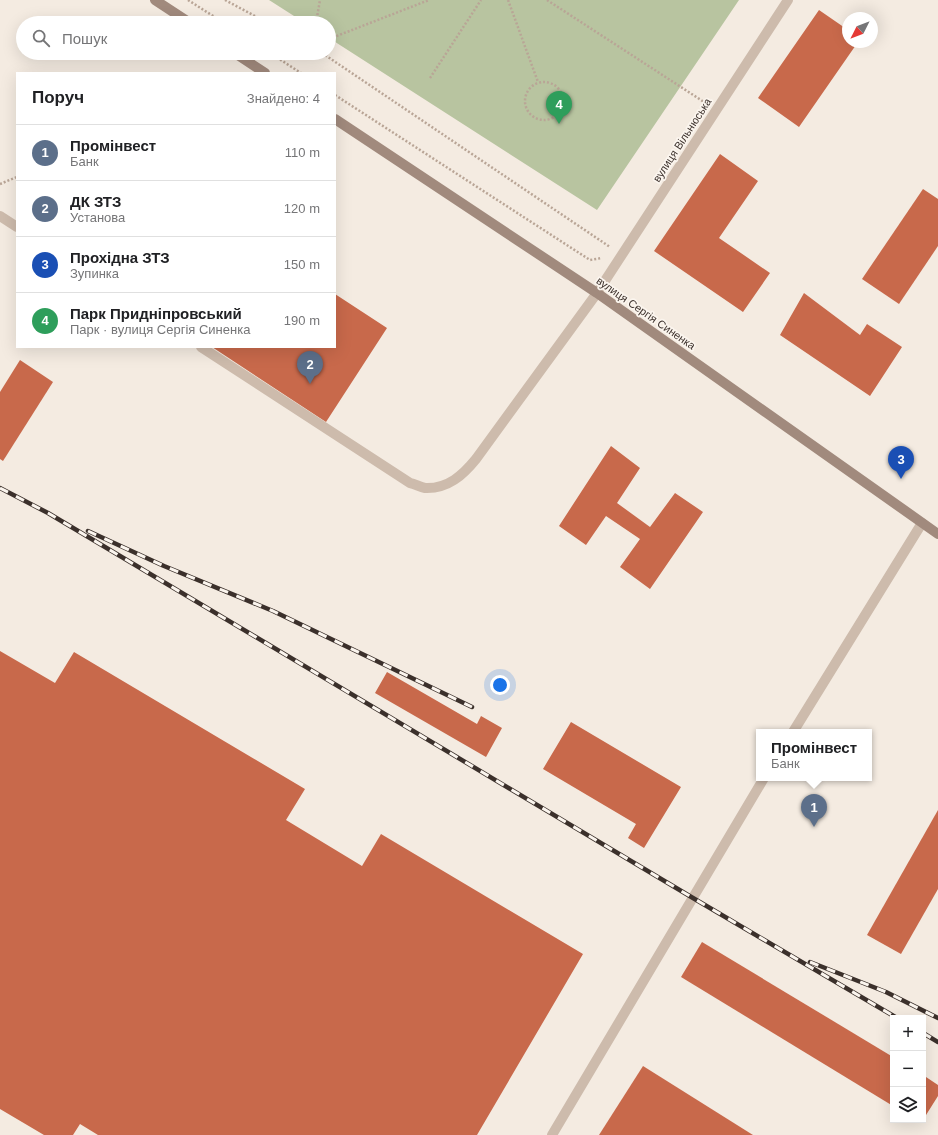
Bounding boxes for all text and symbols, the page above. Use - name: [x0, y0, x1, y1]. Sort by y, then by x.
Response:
- north arrow: [842, 12, 878, 48]
- search box: [16, 16, 336, 60]
- icon: search: [30, 27, 52, 49]
- text: Пошук: [62, 30, 107, 47]
- text: Поруч: [32, 88, 84, 107]
- text: Знайдено: 4: [247, 91, 320, 106]
- pin: 4: [546, 91, 572, 124]
- street label: вулиця Вільнюська: [650, 95, 714, 184]
- text: Промінвест: [70, 137, 156, 154]
- text: 1: [41, 145, 49, 160]
- text: 110 m: [285, 145, 320, 160]
- text: Банк: [70, 154, 99, 169]
- text: ДК ЗТЗ: [70, 193, 121, 210]
- text: 2: [41, 201, 49, 216]
- text: 120 m: [284, 201, 320, 216]
- text: Установа: [70, 210, 125, 225]
- text: Прохідна ЗТЗ: [70, 249, 170, 266]
- text: 3: [41, 257, 49, 272]
- text: 150 m: [284, 257, 320, 272]
- text: Зупинка: [70, 266, 119, 281]
- street label: вулиця Сергія Синенка: [594, 274, 698, 352]
- text: Парк Придніпровський: [70, 305, 242, 322]
- text: 4: [41, 313, 49, 328]
- text: 190 m: [284, 313, 320, 328]
- text: Парк · вулиця Сергія Синенка: [70, 322, 250, 337]
- pin: 2: [297, 351, 323, 384]
- pin: 3: [888, 446, 914, 479]
- your location: [490, 675, 510, 695]
- popup: [756, 729, 872, 781]
- text: Промінвест: [771, 739, 857, 756]
- text: Банк: [771, 756, 800, 771]
- pin: 1: [801, 794, 827, 827]
- map controls: [890, 1015, 926, 1123]
- button: +: [890, 1015, 926, 1051]
- button: −: [890, 1051, 926, 1087]
- button: layers: [890, 1087, 926, 1123]

